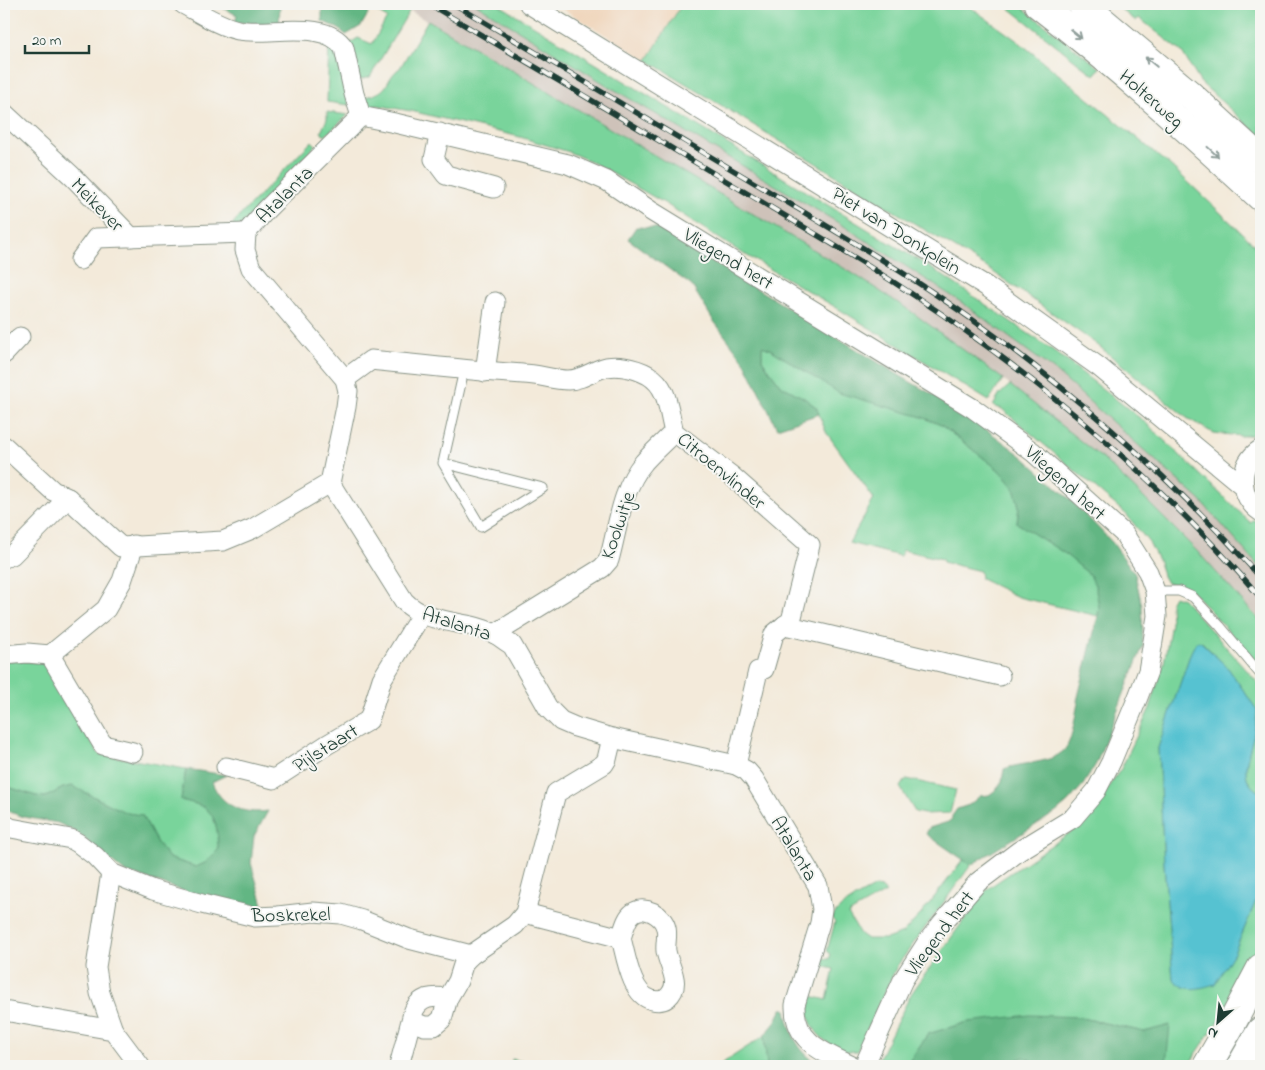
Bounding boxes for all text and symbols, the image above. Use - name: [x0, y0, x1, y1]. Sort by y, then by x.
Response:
- scale bar: [25, 22, 89, 54]
- one-way arrow: [1069, 29, 1082, 40]
- text: 20 m: [32, 30, 62, 52]
- one-way arrow: [1145, 57, 1158, 68]
- street label: Holterweg: [1111, 63, 1189, 137]
- one-way arrow: [1206, 147, 1219, 158]
- street label: Atalanta: [250, 160, 321, 231]
- street label: Meikever: [63, 172, 130, 240]
- street label: Piet van Donkplein: [825, 181, 966, 284]
- street label: Vliegend hert: [676, 221, 779, 300]
- street label: Citroenvlinder: [670, 426, 772, 518]
- street label: Vliegend hert: [1016, 439, 1112, 529]
- street label: Koolwitje: [594, 488, 644, 563]
- street label: Atalanta: [418, 601, 495, 650]
- street label: Pijlstaart: [288, 717, 365, 781]
- street label: Atalanta: [762, 811, 824, 887]
- street label: Vliegend hert: [898, 885, 984, 985]
- street label: Boskrekel: [250, 901, 331, 932]
- north arrow: [1192, 998, 1242, 1048]
- text: N: [1204, 1021, 1222, 1044]

